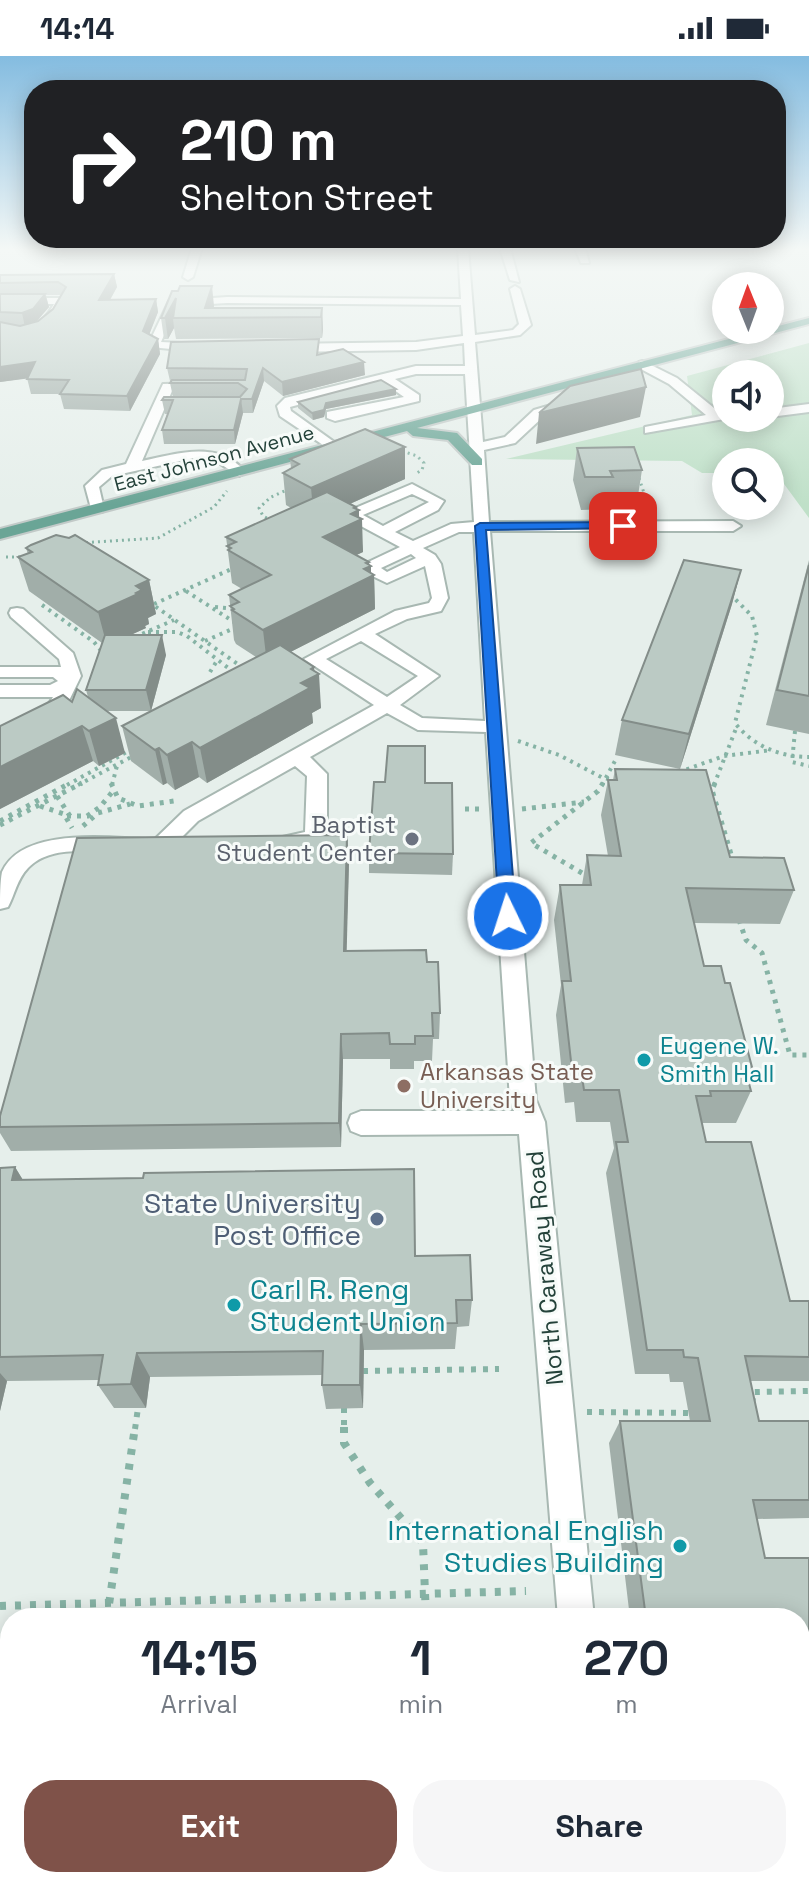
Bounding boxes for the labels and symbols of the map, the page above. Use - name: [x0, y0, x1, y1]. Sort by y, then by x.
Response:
- north arrow: [712, 272, 784, 344]
- street label: East Johnson Avenue: [111, 419, 317, 497]
- pin: [589, 492, 657, 560]
- place label: Baptist Student Center: [216, 809, 396, 868]
- marker: Baptist Student Center: [403, 830, 421, 848]
- position arrow: [466, 874, 550, 958]
- place label: Eugene W. Smith Hall: [660, 1030, 779, 1089]
- marker: Eugene W. Smith Hall: [635, 1051, 653, 1069]
- place label: Arkansas State University: [420, 1056, 594, 1115]
- marker: Arkansas State University: [395, 1077, 413, 1095]
- street label: North Caraway Road: [519, 1149, 570, 1387]
- place label: State University Post Office: [144, 1185, 361, 1253]
- marker: State University Post Office: [368, 1210, 386, 1228]
- place label: Carl R. Reng Student Union: [250, 1271, 446, 1339]
- marker: Carl R. Reng Student Union: [225, 1296, 243, 1314]
- place label: International English Studies Building: [388, 1512, 664, 1580]
- marker: International English Studies Building: [671, 1537, 689, 1555]

